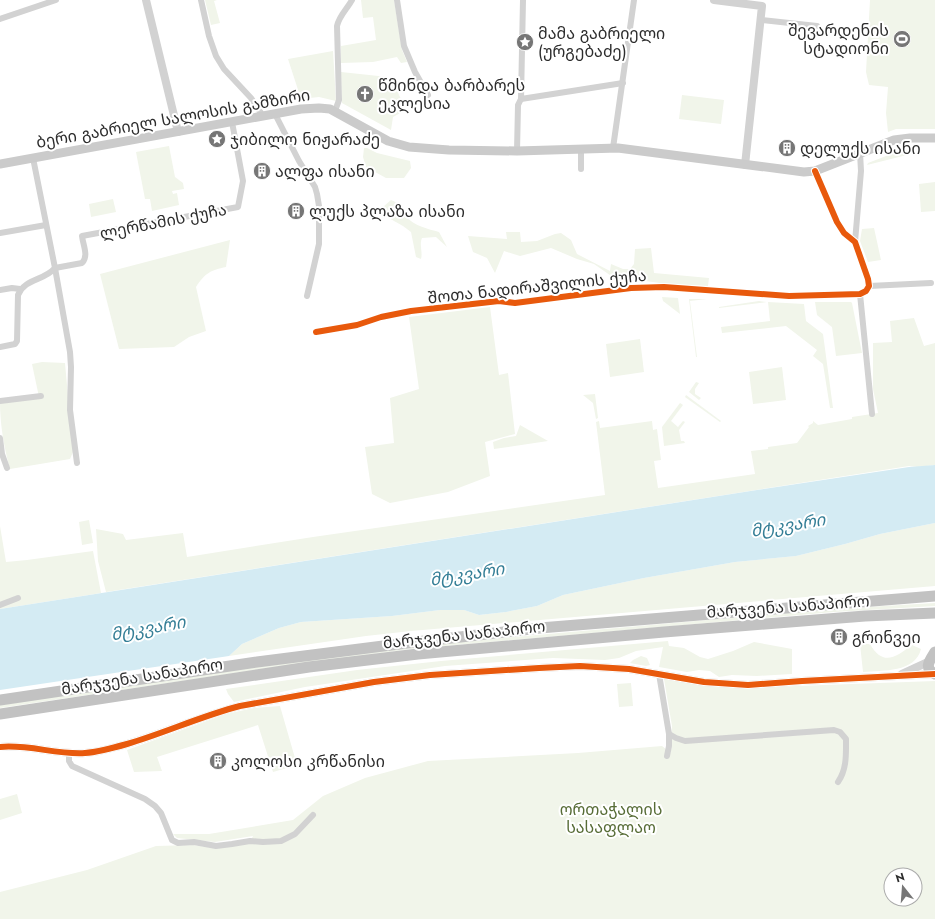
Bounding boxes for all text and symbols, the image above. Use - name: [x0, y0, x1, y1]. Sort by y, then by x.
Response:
- place label: შევარდენის სტადიონი: [788, 19, 889, 60]
- place label: მამა გაბრიელი (ურგებაძე): [538, 22, 665, 63]
- sports icon: შევარდენის სტადიონი: [892, 29, 912, 49]
- place icon: მამა გაბრიელი (ურგებაძე): [515, 32, 535, 52]
- place label: წმინდა ბარბარეს ეკლესია: [378, 74, 525, 115]
- street label: ბერი გაბრიელ სალოსის გამზირი: [34, 83, 312, 154]
- church icon: წმინდა ბარბარეს ეკლესია: [355, 84, 375, 104]
- place label: ჯიბილო ნიჟარაძე: [230, 128, 380, 151]
- place icon: ჯიბილო ნიჟარაძე: [207, 129, 227, 149]
- place label: დელუქს ისანი: [800, 137, 921, 160]
- building icon: დელუქს ისანი: [777, 138, 797, 158]
- place label: ალფა ისანი: [275, 160, 375, 183]
- building icon: ალფა ისანი: [252, 161, 272, 181]
- street label: ლერწამის ქუჩა: [98, 198, 228, 245]
- place label: ლუქს პლაზა ისანი: [309, 200, 465, 223]
- building icon: ლუქს პლაზა ისანი: [286, 201, 306, 221]
- street label: შოთა ნადირაშვილის ქუჩა: [427, 264, 648, 309]
- water label: მტკვარი: [749, 507, 828, 543]
- water label: მტკვარი: [428, 556, 507, 592]
- street label: მარჯვენა სანაპირო: [706, 589, 870, 624]
- water label: მტკვარი: [109, 609, 188, 646]
- street label: მარჯვენა სანაპირო: [382, 615, 546, 654]
- place label: გრინვეი: [852, 626, 921, 649]
- building icon: გრინვეი: [829, 627, 849, 647]
- street label: მარჯვენა სანაპირო: [60, 652, 224, 701]
- place label: კოლოსი კრწანისი: [231, 750, 385, 773]
- building icon: კოლოსი კრწანისი: [208, 751, 228, 771]
- park label: ორთაჭალის სასაფლაო: [560, 798, 662, 839]
- north arrow: [883, 867, 923, 907]
- text: N: [894, 869, 907, 886]

